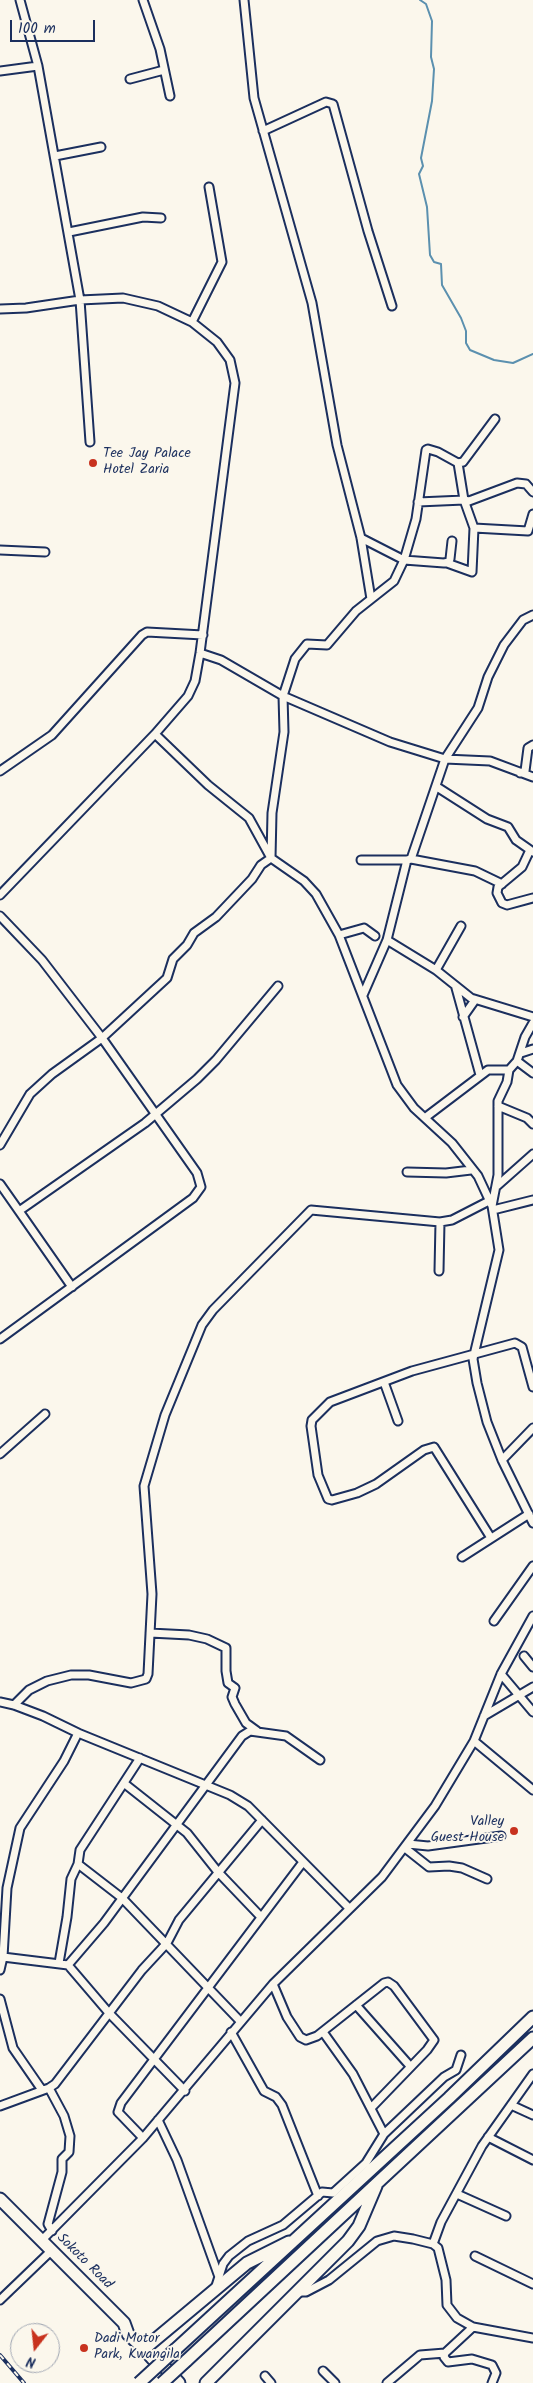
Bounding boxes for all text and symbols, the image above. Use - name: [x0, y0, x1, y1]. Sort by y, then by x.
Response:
- scale bar: [12, 10, 98, 42]
- text: 100 m: [18, 17, 56, 41]
- place label: Tee Jay Palace Hotel Zaria: [103, 447, 191, 480]
- marker: Tee Jay Palace Hotel Zaria: [87, 457, 99, 469]
- place label: Valley Guest House: [431, 1815, 504, 1848]
- marker: Valley Guest House: [508, 1825, 520, 1837]
- street label: Sokoto Road: [53, 2231, 115, 2293]
- north arrow: [10, 2323, 60, 2373]
- place label: Dadi Motor Park, Kwangila: [94, 2332, 180, 2364]
- marker: Dadi Motor Park, Kwangila: [78, 2342, 90, 2354]
- text: N: [24, 2350, 38, 2373]

